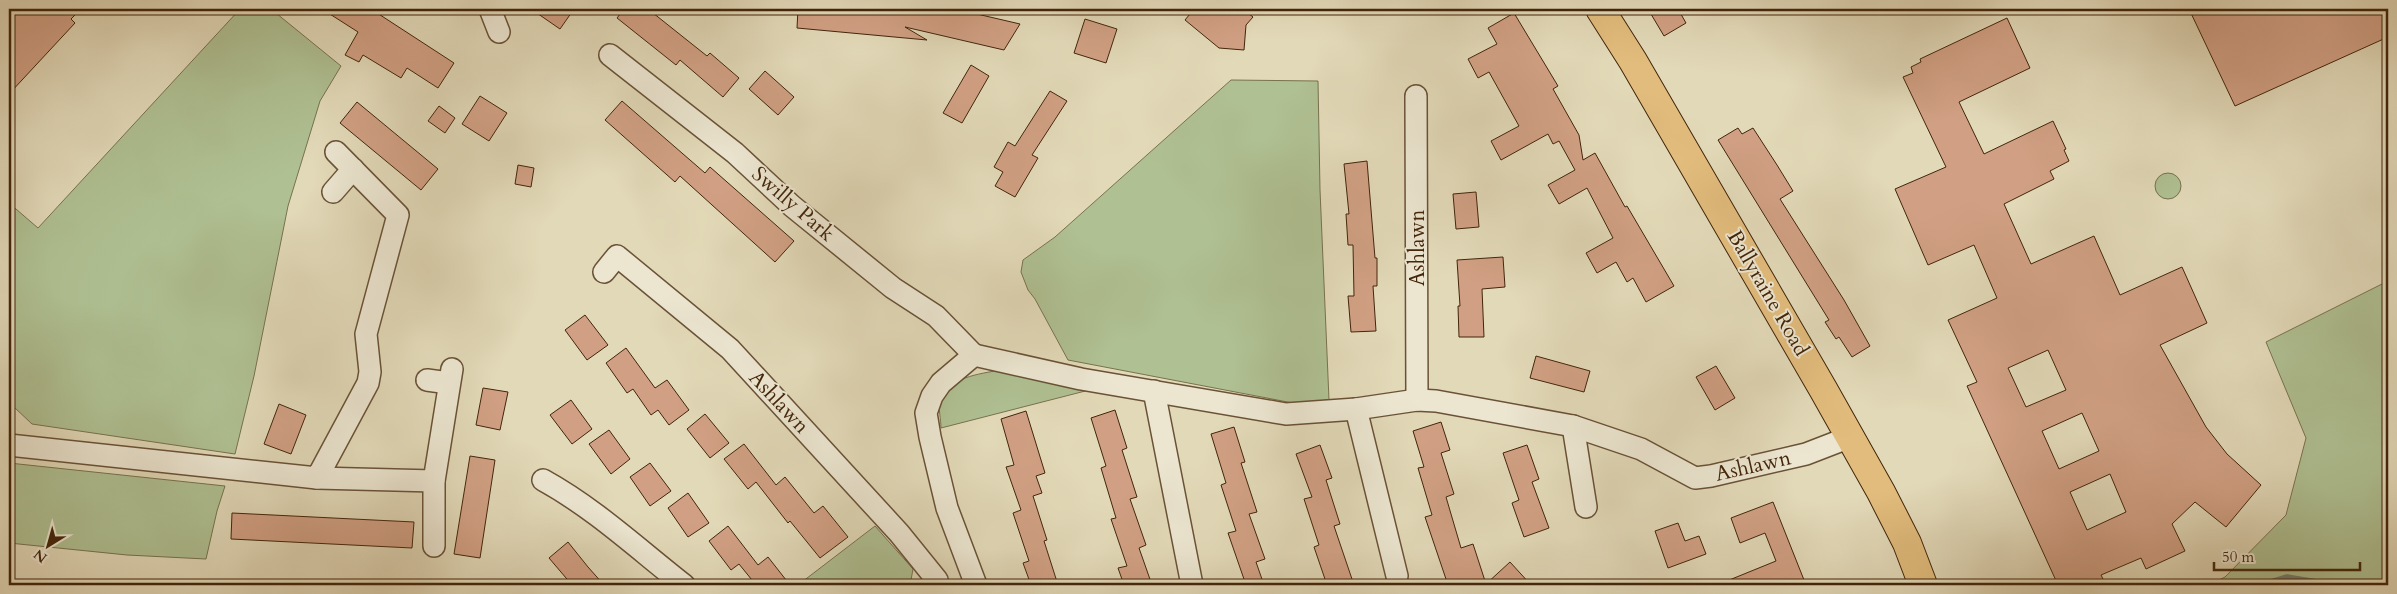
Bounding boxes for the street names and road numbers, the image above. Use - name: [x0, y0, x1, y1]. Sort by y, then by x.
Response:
- street label: Swilly Park: [745, 160, 841, 249]
- street label: Ashlawn: [1403, 210, 1432, 286]
- street label: Ballyraine Road: [1720, 225, 1816, 361]
- street label: Ashlawn: [742, 364, 816, 440]
- street label: Ashlawn: [1712, 443, 1794, 489]

